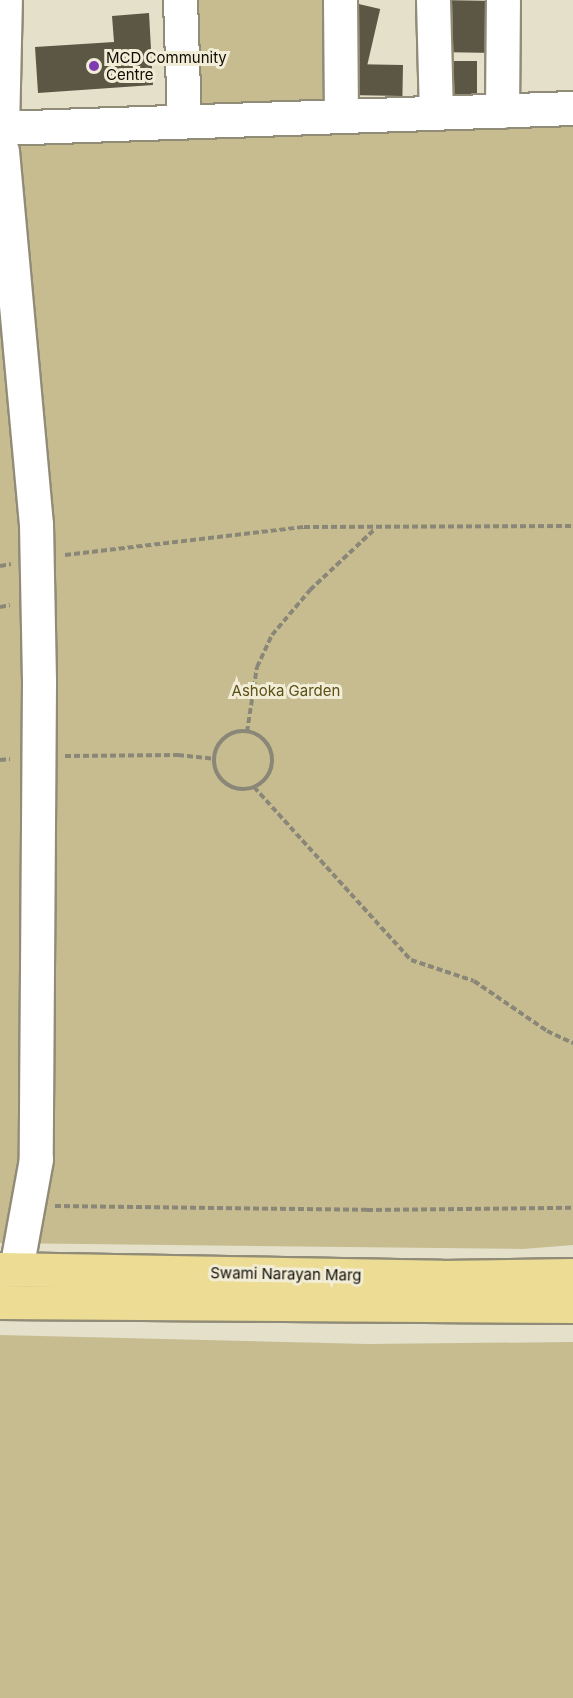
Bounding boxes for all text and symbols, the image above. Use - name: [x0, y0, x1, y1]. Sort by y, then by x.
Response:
- place label: MCD Community Centre: [106, 48, 227, 83]
- marker: MCD Community Centre: [87, 59, 101, 73]
- park label: Ashoka Garden: [232, 682, 340, 700]
- street label: Swami Narayan Marg: [210, 1264, 362, 1284]

